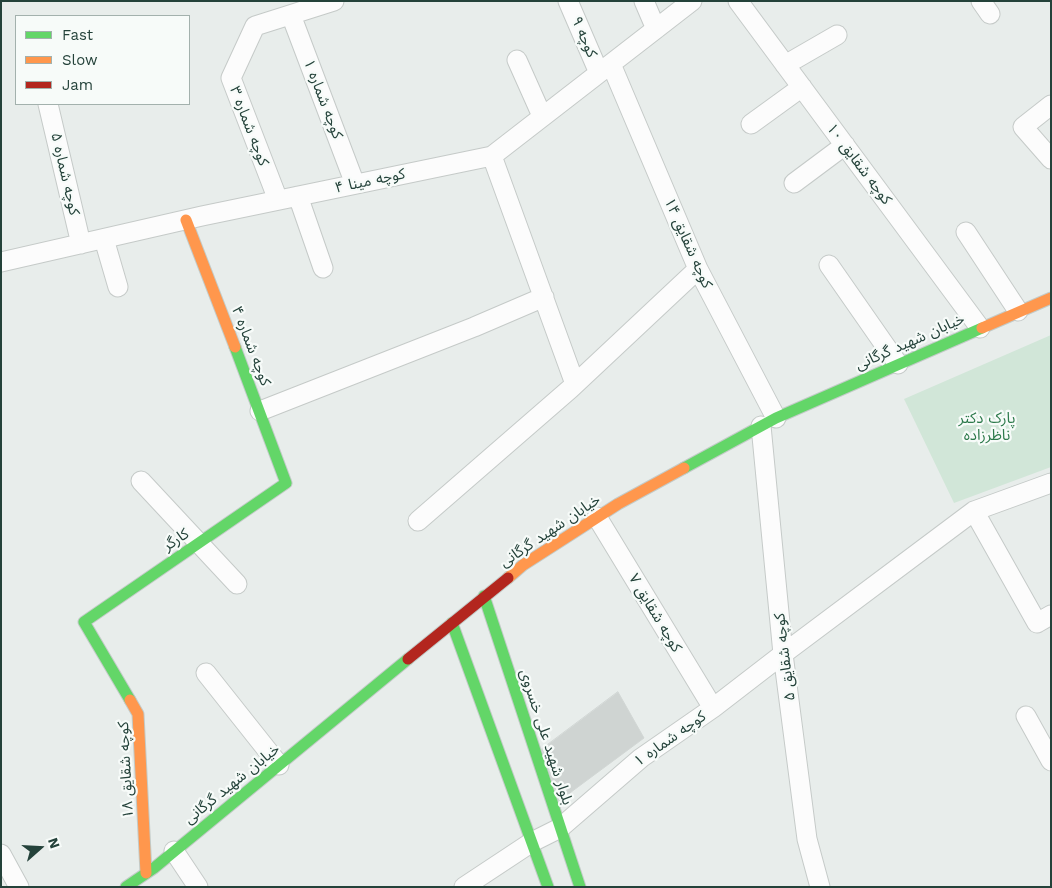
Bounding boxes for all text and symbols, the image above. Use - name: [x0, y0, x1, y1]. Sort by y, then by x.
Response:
- street label: کوچه ۹: [567, 14, 601, 60]
- legend: [15, 15, 190, 105]
- text: Fast: [62, 26, 93, 44]
- text: Slow: [62, 51, 98, 69]
- street label: کوچه شماره ۱: [300, 57, 346, 141]
- text: Jam: [62, 76, 93, 94]
- street label: کوچه شماره ۳: [226, 84, 272, 168]
- street label: کوچه شقایق ۱۰: [823, 120, 895, 208]
- street label: کوچه شماره ۵: [47, 131, 83, 217]
- street label: کوچه مینا ۴: [333, 165, 407, 197]
- street label: کوچه شقایق ۱۴: [660, 195, 716, 291]
- street label: کوچه شماره ۴: [228, 304, 274, 388]
- street label: خیابان شهید گرگانی: [853, 310, 967, 374]
- park label: پ‍‍ارک دکتر ناظرزاده: [959, 410, 1015, 445]
- street label: خیابان شهید گرگانی: [496, 491, 604, 571]
- street label: کارگر: [160, 525, 192, 555]
- street label: کوچه شقایق ۷: [625, 570, 685, 656]
- street label: کوچه شقایق ۵: [771, 612, 799, 702]
- street label: بلوار شهید علی خسروی: [516, 667, 576, 807]
- street label: کوچه شماره ۱: [630, 708, 710, 770]
- street label: کوچه شقایق ۱۸: [114, 721, 138, 819]
- street label: خیابان شهید گرگانی: [181, 740, 283, 828]
- north arrow: [15, 823, 65, 873]
- text: N: [45, 836, 63, 851]

